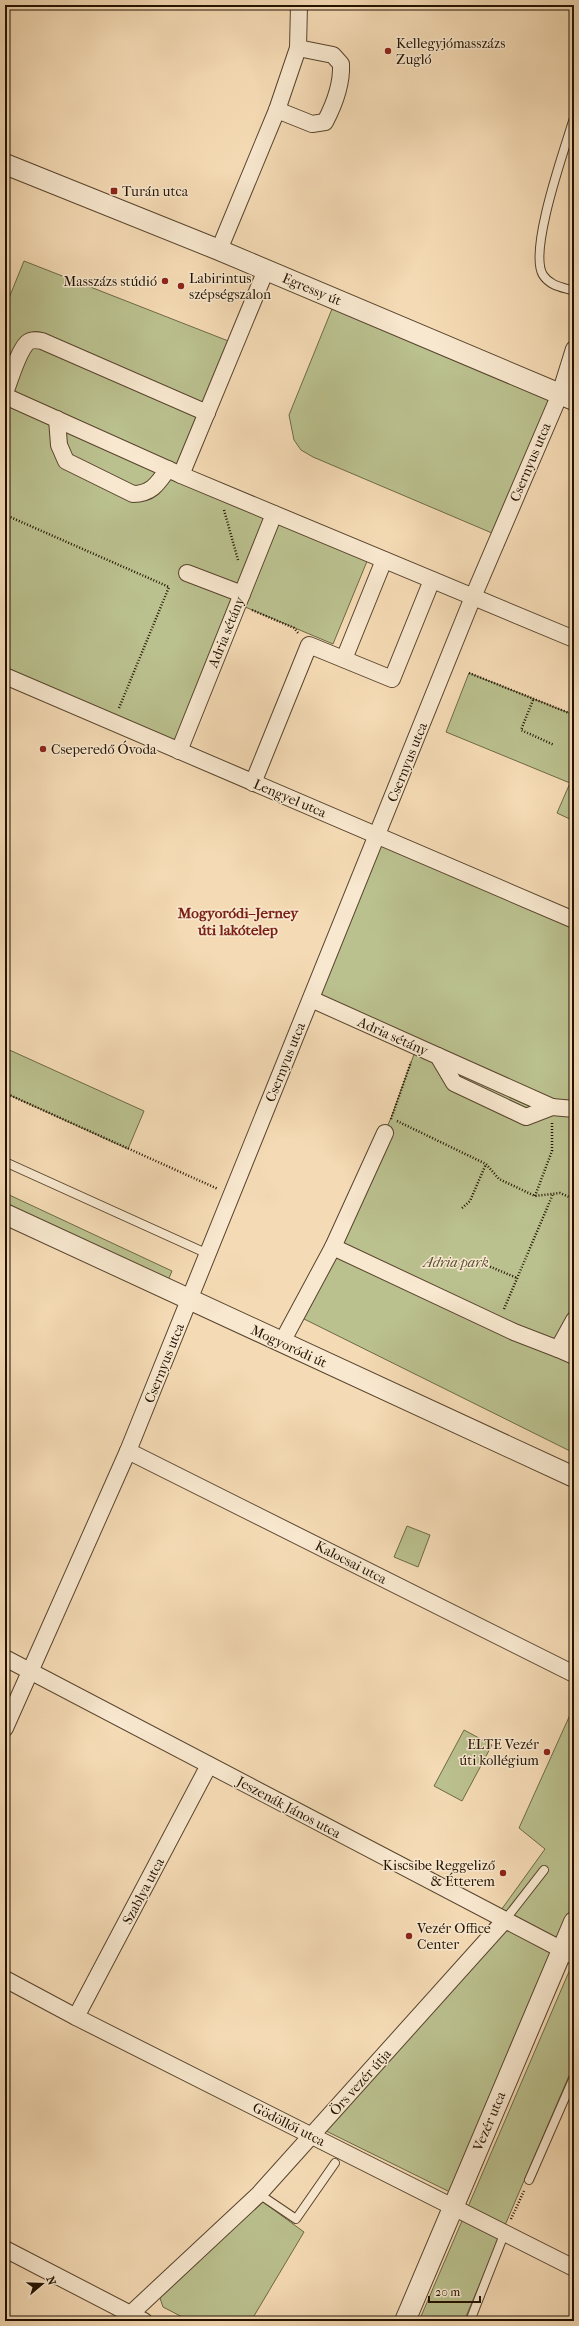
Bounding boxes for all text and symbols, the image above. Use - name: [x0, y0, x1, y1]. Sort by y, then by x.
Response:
- place label: Kellegyjómasszázs Zugló: [396, 35, 505, 68]
- marker: Kellegyjómasszázs Zugló: [383, 46, 393, 56]
- place label: Turán utca: [122, 183, 189, 200]
- marker: Turán utca: [109, 186, 119, 196]
- street label: Egressy út: [280, 269, 344, 309]
- place label: Labirintus szépségszalon: [189, 270, 271, 303]
- place label: Masszázs stúdió: [64, 273, 157, 290]
- marker: Masszázs stúdió: [160, 276, 170, 286]
- marker: Labirintus szépségszalon: [176, 281, 186, 291]
- street label: Csernyus utca: [506, 420, 555, 504]
- street label: Adria sétány: [204, 594, 249, 671]
- street label: Csernyus utca: [384, 719, 431, 804]
- place label: Cseperedő Óvoda: [51, 740, 157, 758]
- marker: Cseperedő Óvoda: [38, 744, 48, 754]
- street label: Lengyel utca: [251, 775, 329, 822]
- district label: Mogyoródi–Jerney úti lakótelep: [177, 904, 299, 939]
- street label: Adria sétány: [354, 1013, 431, 1060]
- street label: Csernyus utca: [262, 1019, 309, 1104]
- park label: Adria park: [421, 1254, 489, 1271]
- street label: Csernyus utca: [141, 1320, 188, 1405]
- street label: Mogyoródi út: [248, 1321, 330, 1371]
- street label: Kalocsai utca: [312, 1537, 390, 1588]
- place label: ELTE Vezér úti kollégium: [458, 1736, 539, 1769]
- marker: ELTE Vezér úti kollégium: [542, 1747, 552, 1757]
- street label: Jeszenák János utca: [233, 1772, 344, 1842]
- street label: Szablya utca: [119, 1855, 168, 1927]
- place label: Kiscsibe Reggeliző & Étterem: [383, 1857, 495, 1890]
- marker: Kiscsibe Reggeliző & Étterem: [498, 1868, 508, 1878]
- place label: Vezér Office Center: [416, 1920, 491, 1953]
- marker: Vezér Office Center: [404, 1931, 414, 1941]
- street label: Örs vezér útja: [325, 2044, 395, 2119]
- street label: Vezér utca: [469, 2088, 510, 2154]
- street label: Gödöllői utca: [250, 2099, 328, 2150]
- north arrow: [22, 2264, 62, 2304]
- text: N: [43, 2275, 59, 2288]
- scale bar: [429, 2278, 480, 2304]
- text: 20 m: [435, 2285, 460, 2299]

